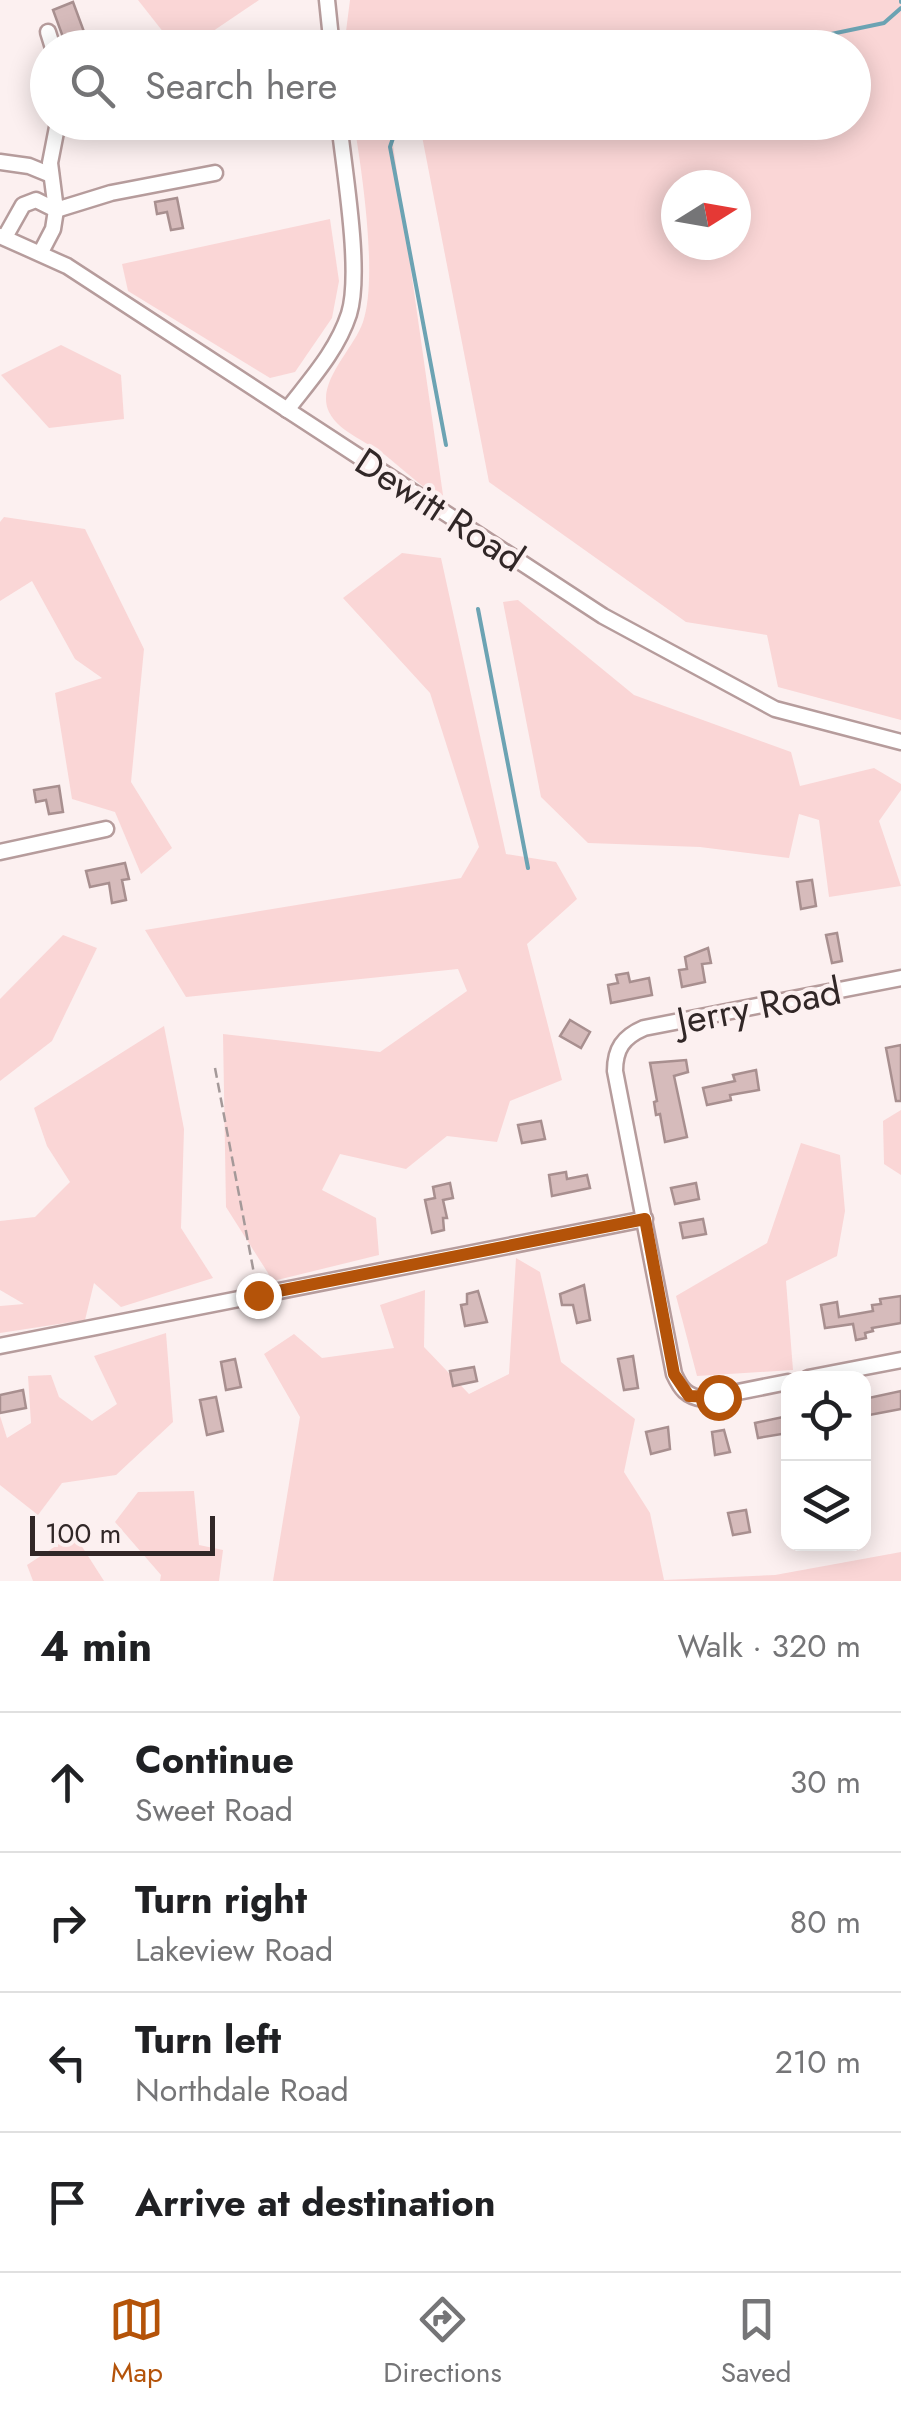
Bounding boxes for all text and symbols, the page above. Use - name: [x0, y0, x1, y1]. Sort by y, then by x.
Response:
- search box: [30, 30, 871, 140]
- icon: search: [65, 58, 120, 113]
- text: Search here: [145, 58, 337, 113]
- north arrow: [661, 170, 751, 260]
- street label: Dewitt Road: [345, 434, 536, 585]
- street label: Jerry Road: [667, 963, 846, 1049]
- route end: [236, 1273, 282, 1319]
- map controls: [781, 1371, 871, 1551]
- button: locate: [781, 1371, 871, 1461]
- route start: [696, 1375, 742, 1421]
- button: layers: [781, 1461, 871, 1551]
- scale bar: [30, 1511, 215, 1556]
- text: 100 m: [45, 1513, 121, 1554]
- text: 4 min: [40, 1616, 152, 1677]
- text: Walk · 320 m: [677, 1623, 861, 1669]
- text: Continue: [135, 1732, 294, 1787]
- icon: ahead: [40, 1755, 95, 1810]
- text: 30 m: [790, 1759, 861, 1805]
- text: Sweet Road: [135, 1787, 293, 1833]
- text: Turn right: [135, 1872, 307, 1927]
- icon: right: [40, 1895, 95, 1950]
- text: 80 m: [790, 1899, 861, 1945]
- text: Lakeview Road: [135, 1927, 333, 1973]
- text: Turn left: [135, 2012, 281, 2067]
- icon: left: [40, 2035, 95, 2090]
- text: 210 m: [775, 2039, 861, 2085]
- text: Northdale Road: [135, 2067, 349, 2113]
- icon: arrive: [40, 2175, 95, 2230]
- text: Arrive at destination: [135, 2175, 496, 2230]
- tab: Map: [109, 2292, 164, 2393]
- tab: Directions: [383, 2292, 502, 2393]
- tab: Saved: [721, 2292, 792, 2393]

